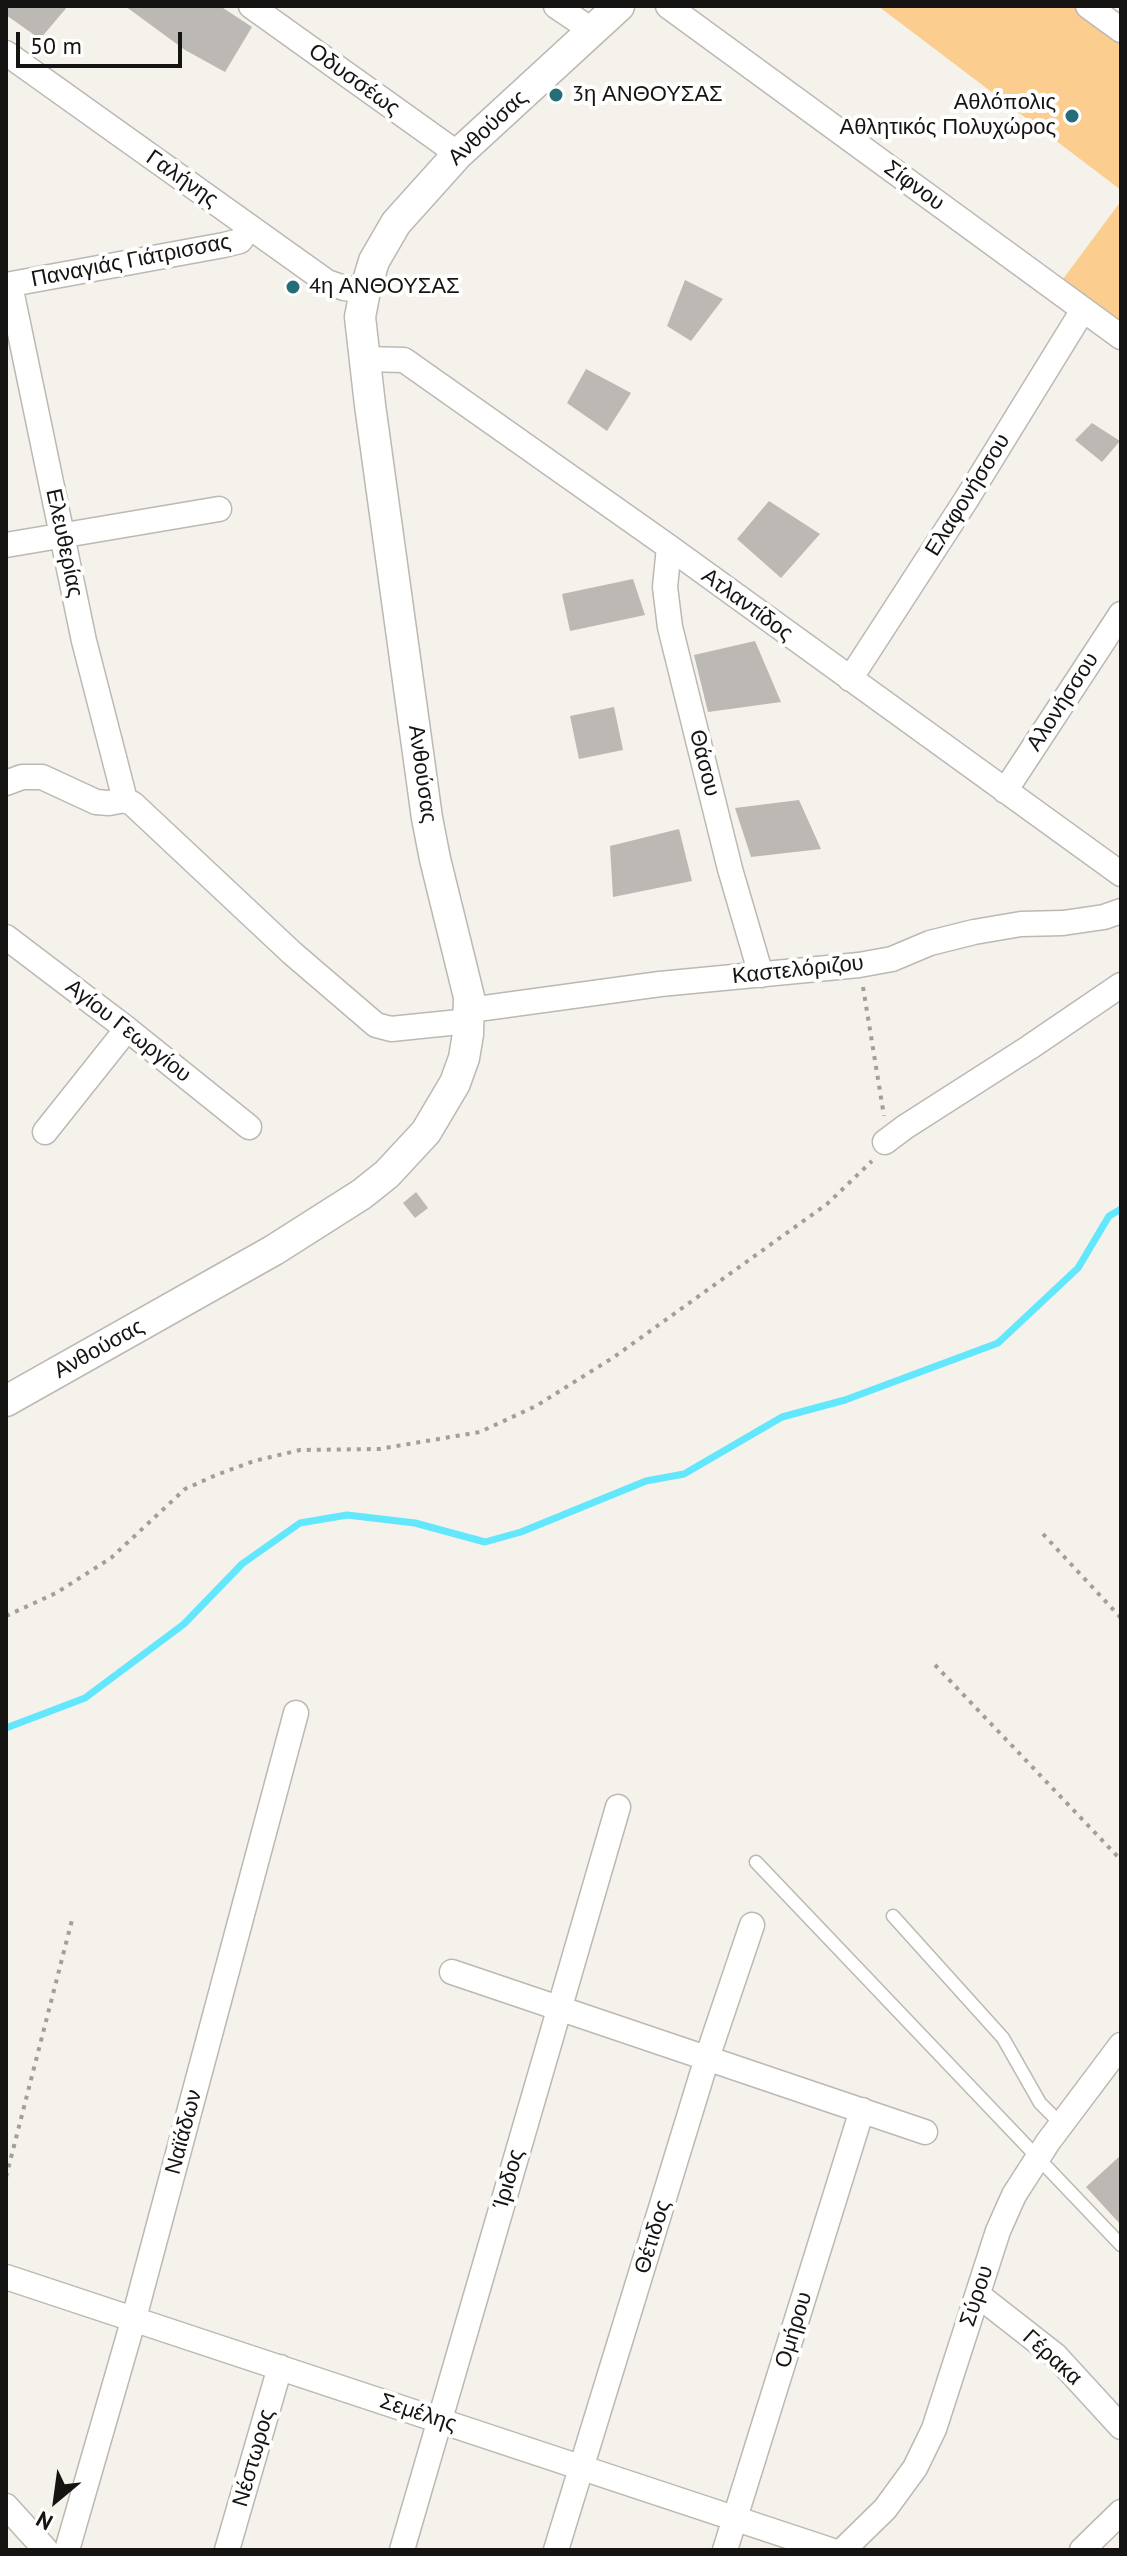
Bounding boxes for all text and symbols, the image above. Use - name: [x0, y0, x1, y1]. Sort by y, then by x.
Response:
- scale bar: [20, 16, 186, 66]
- text: 50 m: [30, 30, 82, 61]
- street label: Οδυσσέως: [303, 38, 405, 122]
- place label: 3η ΑΝΘΟΥΣΑΣ: [572, 82, 723, 108]
- street label: Ανθούσας: [443, 85, 533, 171]
- marker: 3η ΑΝΘΟΥΣΑΣ: [547, 86, 565, 104]
- place label: Αθλόπολις Αθλητικός Πολυχώρος: [840, 90, 1056, 142]
- marker: Αθλόπολις Αθλητικός Πολυχώρος: [1063, 107, 1081, 125]
- street label: Γαλήνης: [141, 145, 223, 213]
- street label: Σίφνου: [879, 155, 949, 217]
- street label: Παναγιάς Γιάτρισσας: [29, 229, 233, 293]
- place label: 4η ΑΝΘΟΥΣΑΣ: [309, 274, 460, 300]
- marker: 4η ΑΝΘΟΥΣΑΣ: [284, 278, 302, 296]
- street label: Ελαφονήσσου: [920, 429, 1016, 561]
- street label: Ελευθερίας: [40, 486, 88, 600]
- street label: Ατλαντίδος: [696, 563, 798, 647]
- street label: Αλονήσσου: [1021, 648, 1105, 756]
- street label: Ανθούσας: [402, 723, 442, 825]
- street label: Θάσου: [683, 727, 725, 799]
- street label: Καστελόριζου: [731, 950, 865, 990]
- street label: Αγίου Γεωργίου: [60, 974, 196, 1088]
- street label: Ανθούσας: [49, 1314, 149, 1384]
- street label: Ναϊάδων: [160, 2087, 208, 2177]
- street label: Ίριδος: [488, 2146, 530, 2212]
- street label: Θέτιδος: [629, 2197, 677, 2277]
- street label: Σύρου: [955, 2262, 999, 2330]
- street label: Ομήρου: [770, 2289, 818, 2371]
- street label: Γέρακα: [1017, 2325, 1087, 2391]
- street label: Σεμέλης: [376, 2388, 460, 2438]
- street label: Νέστωρος: [228, 2406, 280, 2510]
- north arrow: [16, 2460, 96, 2540]
- text: N: [31, 2505, 57, 2537]

